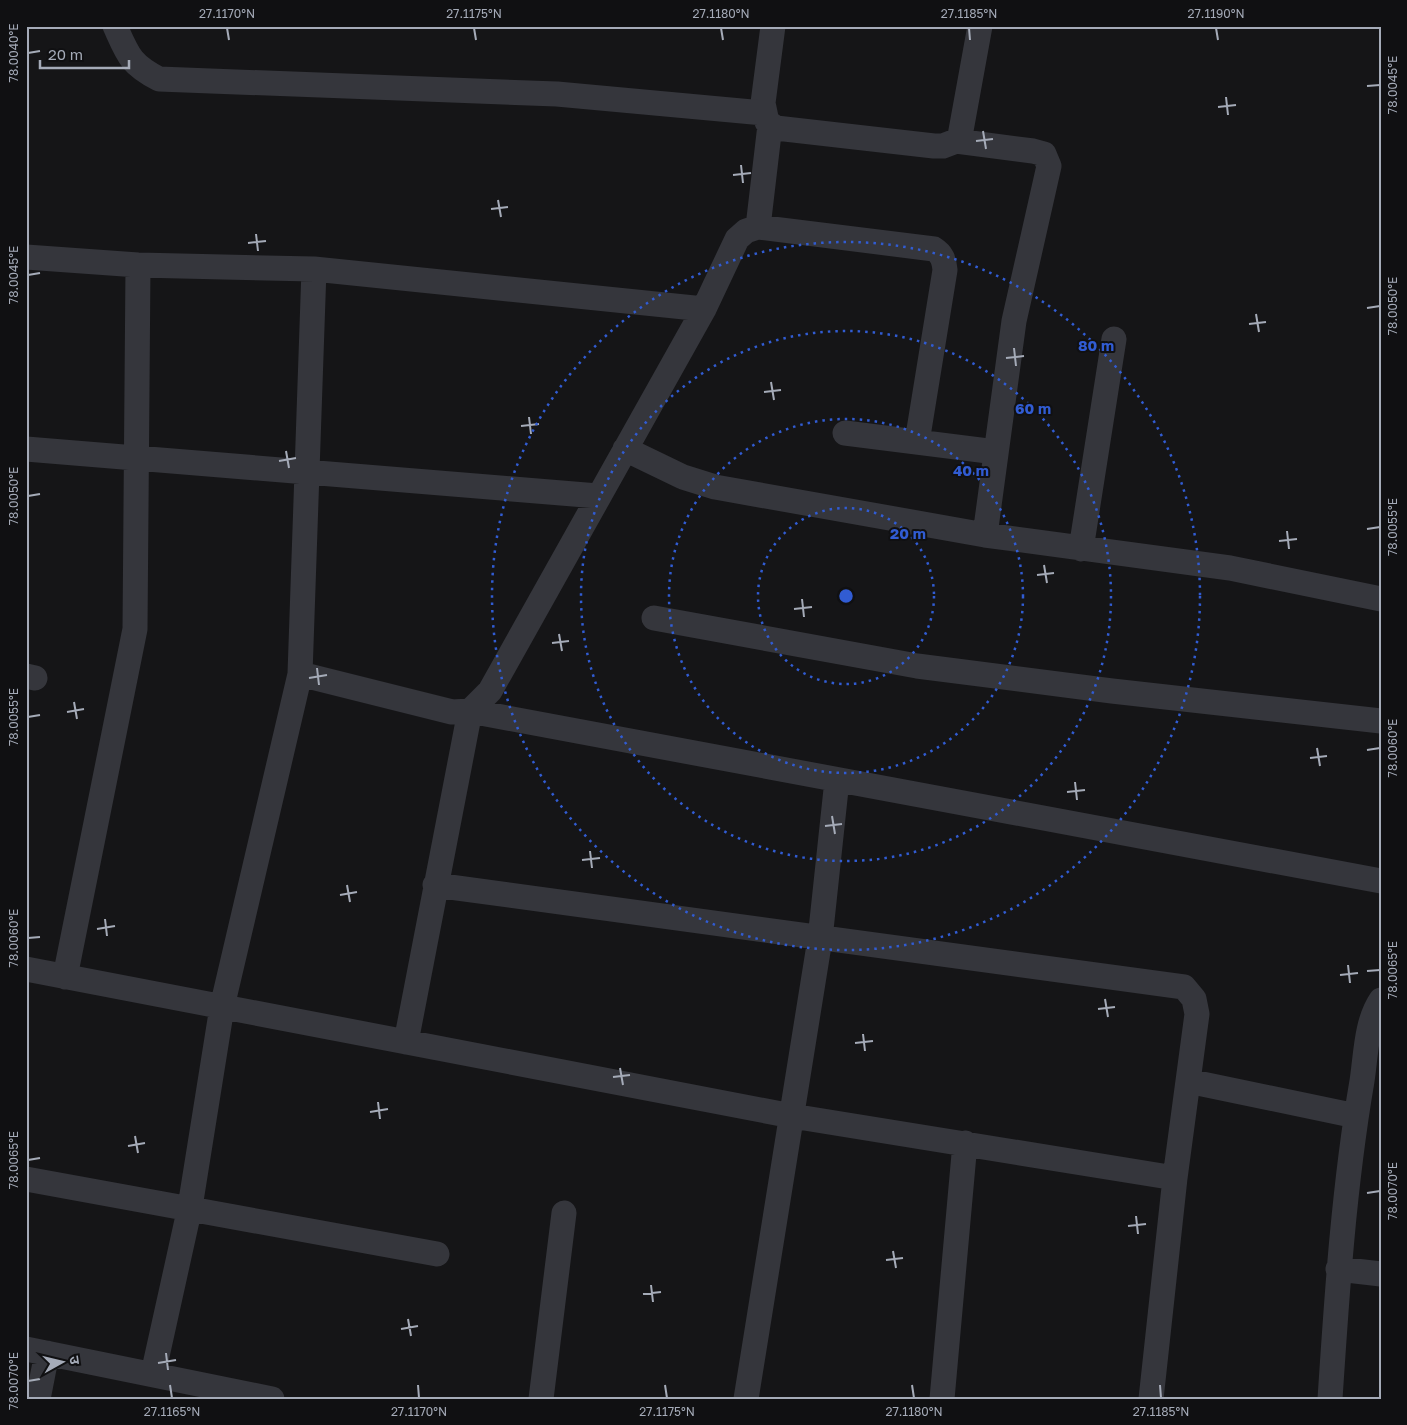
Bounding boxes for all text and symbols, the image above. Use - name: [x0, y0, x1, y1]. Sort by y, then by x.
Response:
- text: 27.1170°N: [199, 6, 255, 21]
- text: 27.1175°N: [446, 6, 502, 21]
- text: 27.1180°N: [692, 6, 750, 21]
- text: 27.1185°N: [941, 6, 997, 21]
- text: 27.1190°N: [1187, 6, 1245, 21]
- text: 78.0040°E: [6, 24, 21, 82]
- scale bar: [40, 38, 129, 70]
- text: 20 m: [48, 45, 83, 63]
- text: 78.0045°E: [1385, 56, 1400, 114]
- text: 78.0045°E: [6, 246, 21, 304]
- text: 78.0050°E: [1385, 277, 1400, 335]
- text: 80 m: [1078, 336, 1114, 354]
- text: 60 m: [1015, 399, 1051, 417]
- text: 40 m: [953, 461, 989, 479]
- text: 78.0050°E: [6, 467, 21, 525]
- text: 78.0055°E: [1385, 498, 1400, 556]
- text: 20 m: [890, 524, 926, 542]
- centre of rings: [837, 587, 855, 605]
- text: 78.0055°E: [6, 688, 21, 746]
- text: 78.0060°E: [1385, 719, 1400, 777]
- text: 78.0060°E: [6, 909, 21, 967]
- text: 78.0065°E: [1385, 941, 1400, 999]
- text: 78.0065°E: [6, 1131, 21, 1189]
- text: 78.0070°E: [1385, 1162, 1400, 1220]
- north arrow: [38, 1338, 88, 1388]
- text: 78.0070°E: [6, 1352, 21, 1410]
- text: उ: [66, 1355, 84, 1366]
- text: 27.1165°N: [144, 1404, 200, 1419]
- text: 27.1170°N: [391, 1404, 447, 1419]
- text: 27.1175°N: [639, 1404, 695, 1419]
- text: 27.1180°N: [885, 1404, 943, 1419]
- text: 27.1185°N: [1133, 1404, 1189, 1419]

